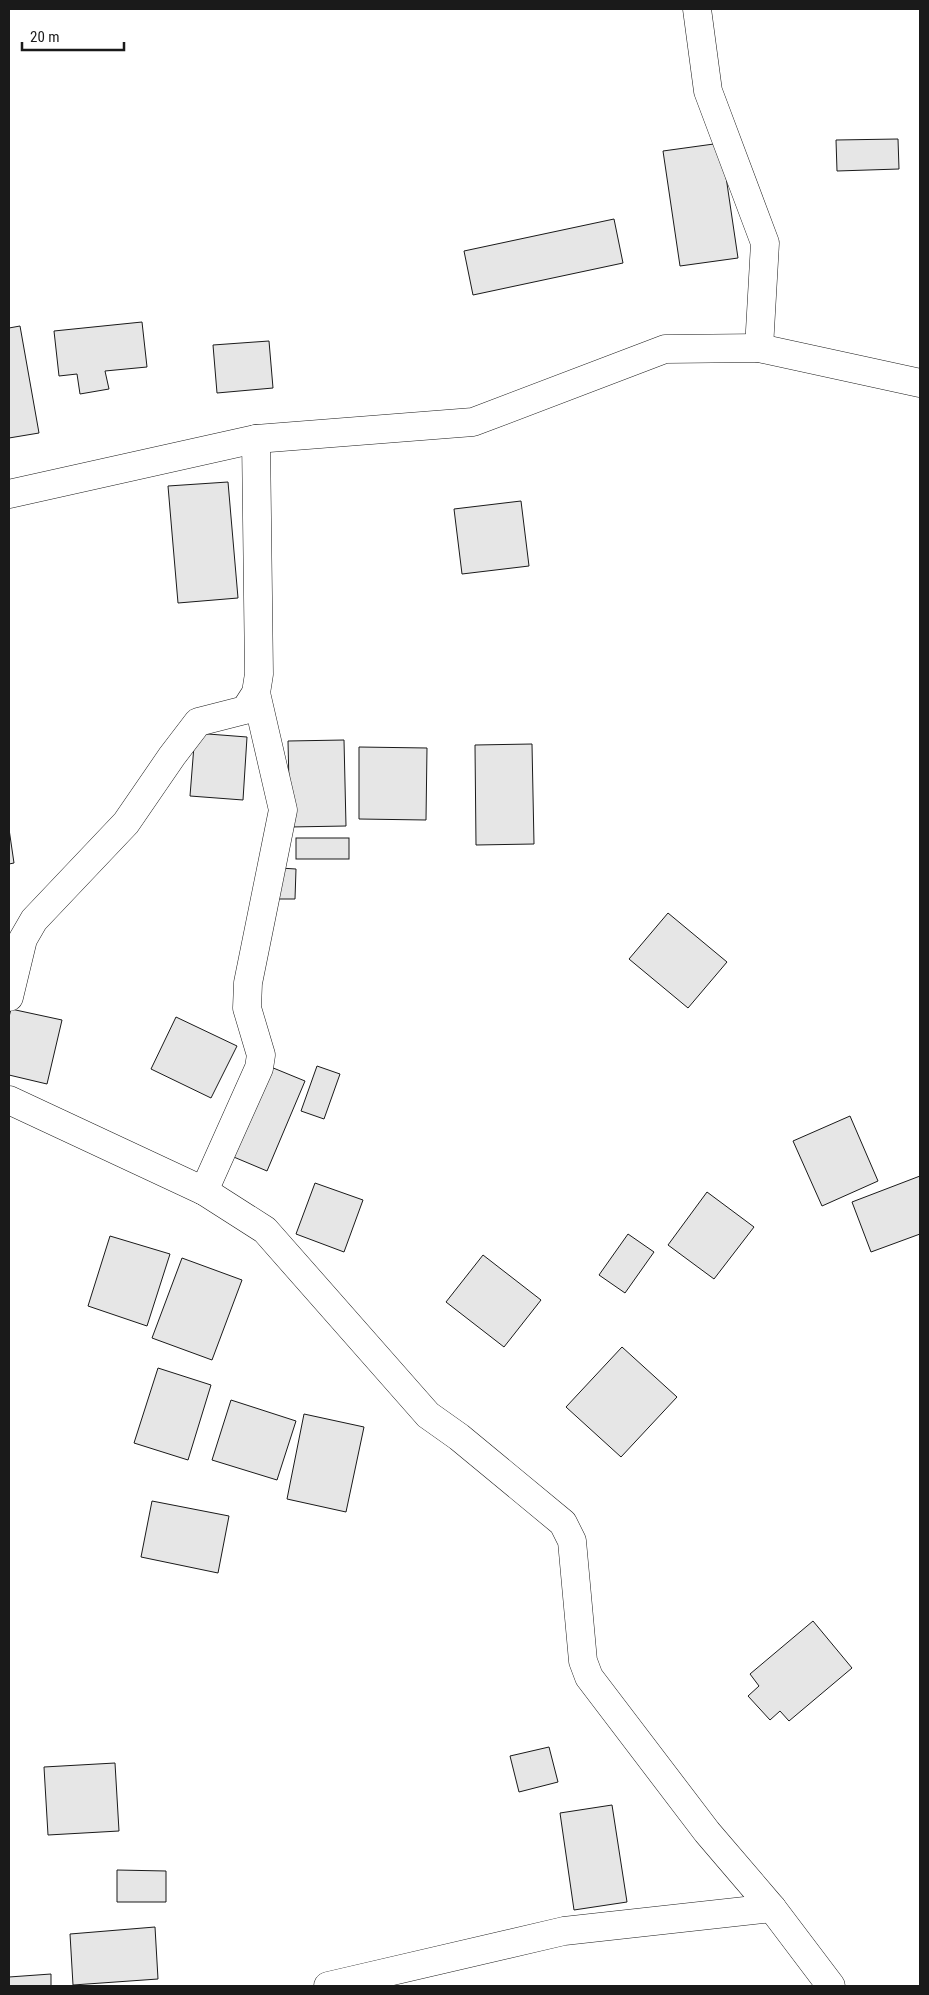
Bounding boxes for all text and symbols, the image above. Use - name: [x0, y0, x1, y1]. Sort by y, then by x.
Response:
- scale bar: [22, 20, 125, 52]
- text: 20 m: [30, 28, 60, 46]

